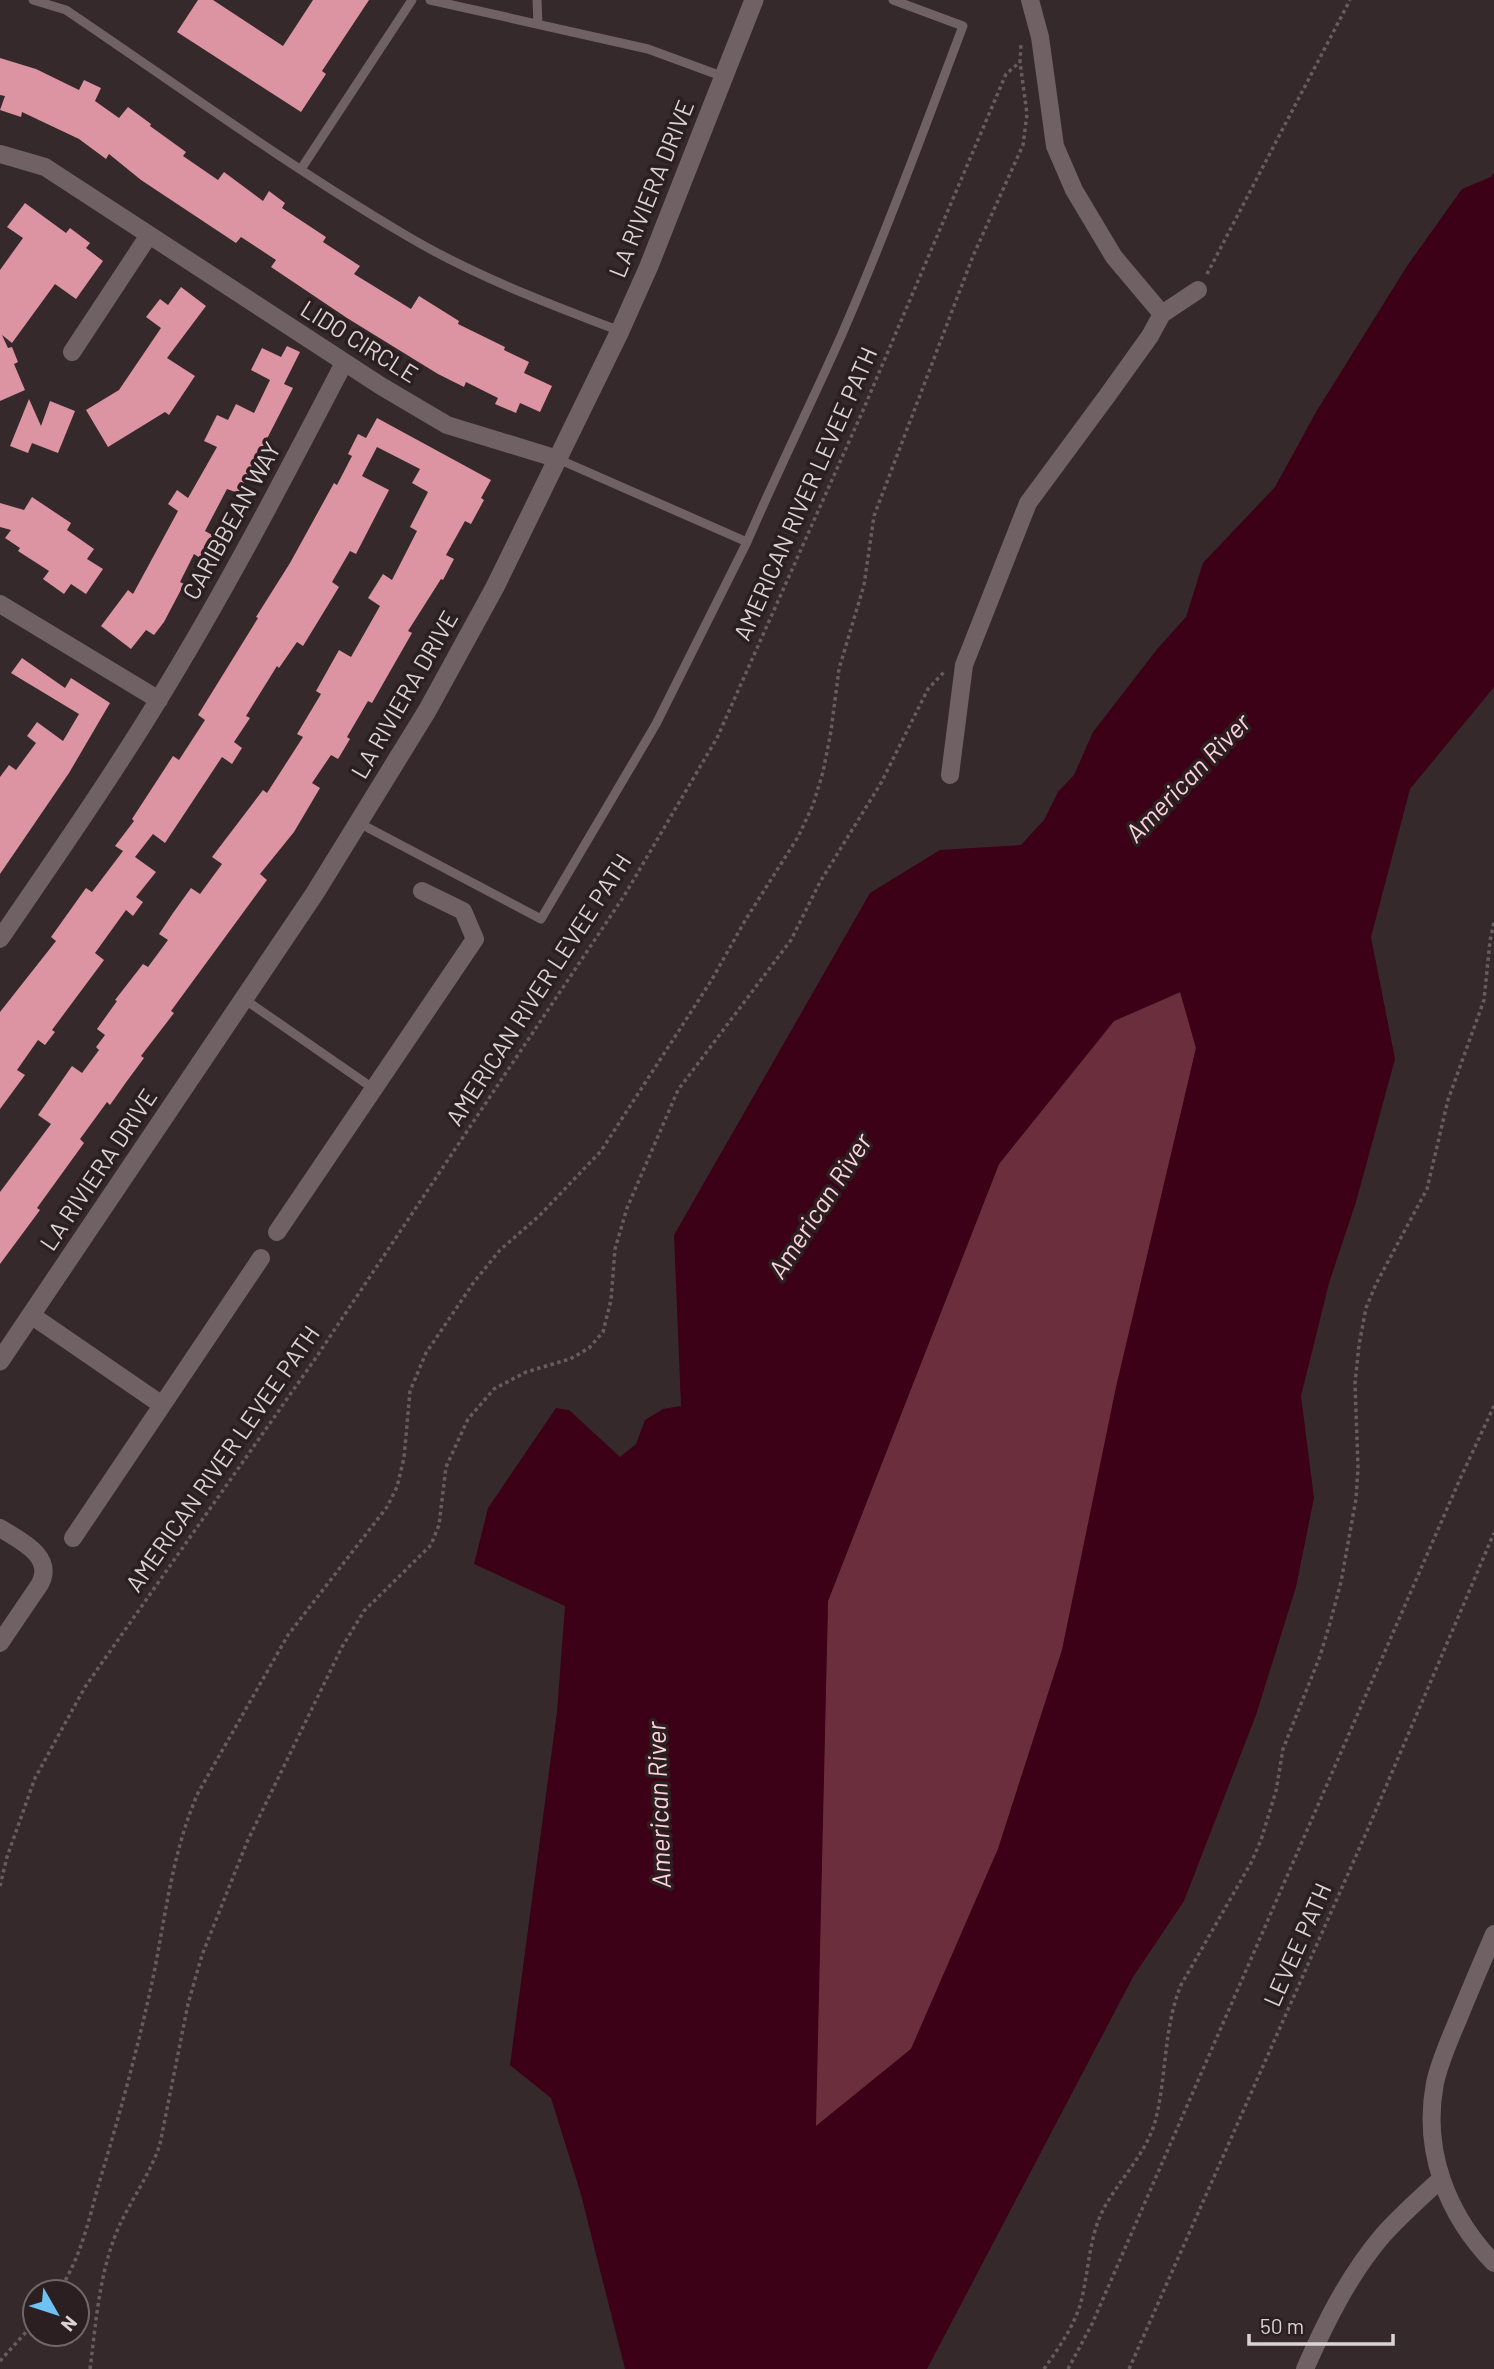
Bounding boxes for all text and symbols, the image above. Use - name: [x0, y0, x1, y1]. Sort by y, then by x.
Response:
- street label: LA RIVIERA DRIVE: [602, 95, 699, 281]
- street label: LIDO CIRCLE: [296, 293, 424, 388]
- street label: AMERICAN RIVER LEVEE PATH: [727, 342, 883, 645]
- street label: CARIBBEAN WAY: [175, 436, 286, 604]
- street label: LA RIVIERA DRIVE: [344, 605, 463, 783]
- water label: American River: [1118, 706, 1257, 848]
- street label: AMERICAN RIVER LEVEE PATH: [439, 848, 637, 1130]
- street label: LA RIVIERA DRIVE: [33, 1083, 163, 1256]
- water label: American River: [760, 1126, 878, 1283]
- street label: AMERICAN RIVER LEVEE PATH: [119, 1320, 325, 1597]
- water label: American River: [639, 1720, 676, 1889]
- street label: LEVEE PATH: [1257, 1878, 1337, 2011]
- north arrow: [21, 2278, 91, 2348]
- scale bar: [1249, 2302, 1392, 2346]
- text: N: [57, 2312, 83, 2336]
- text: 50 m: [1260, 2313, 1304, 2338]

